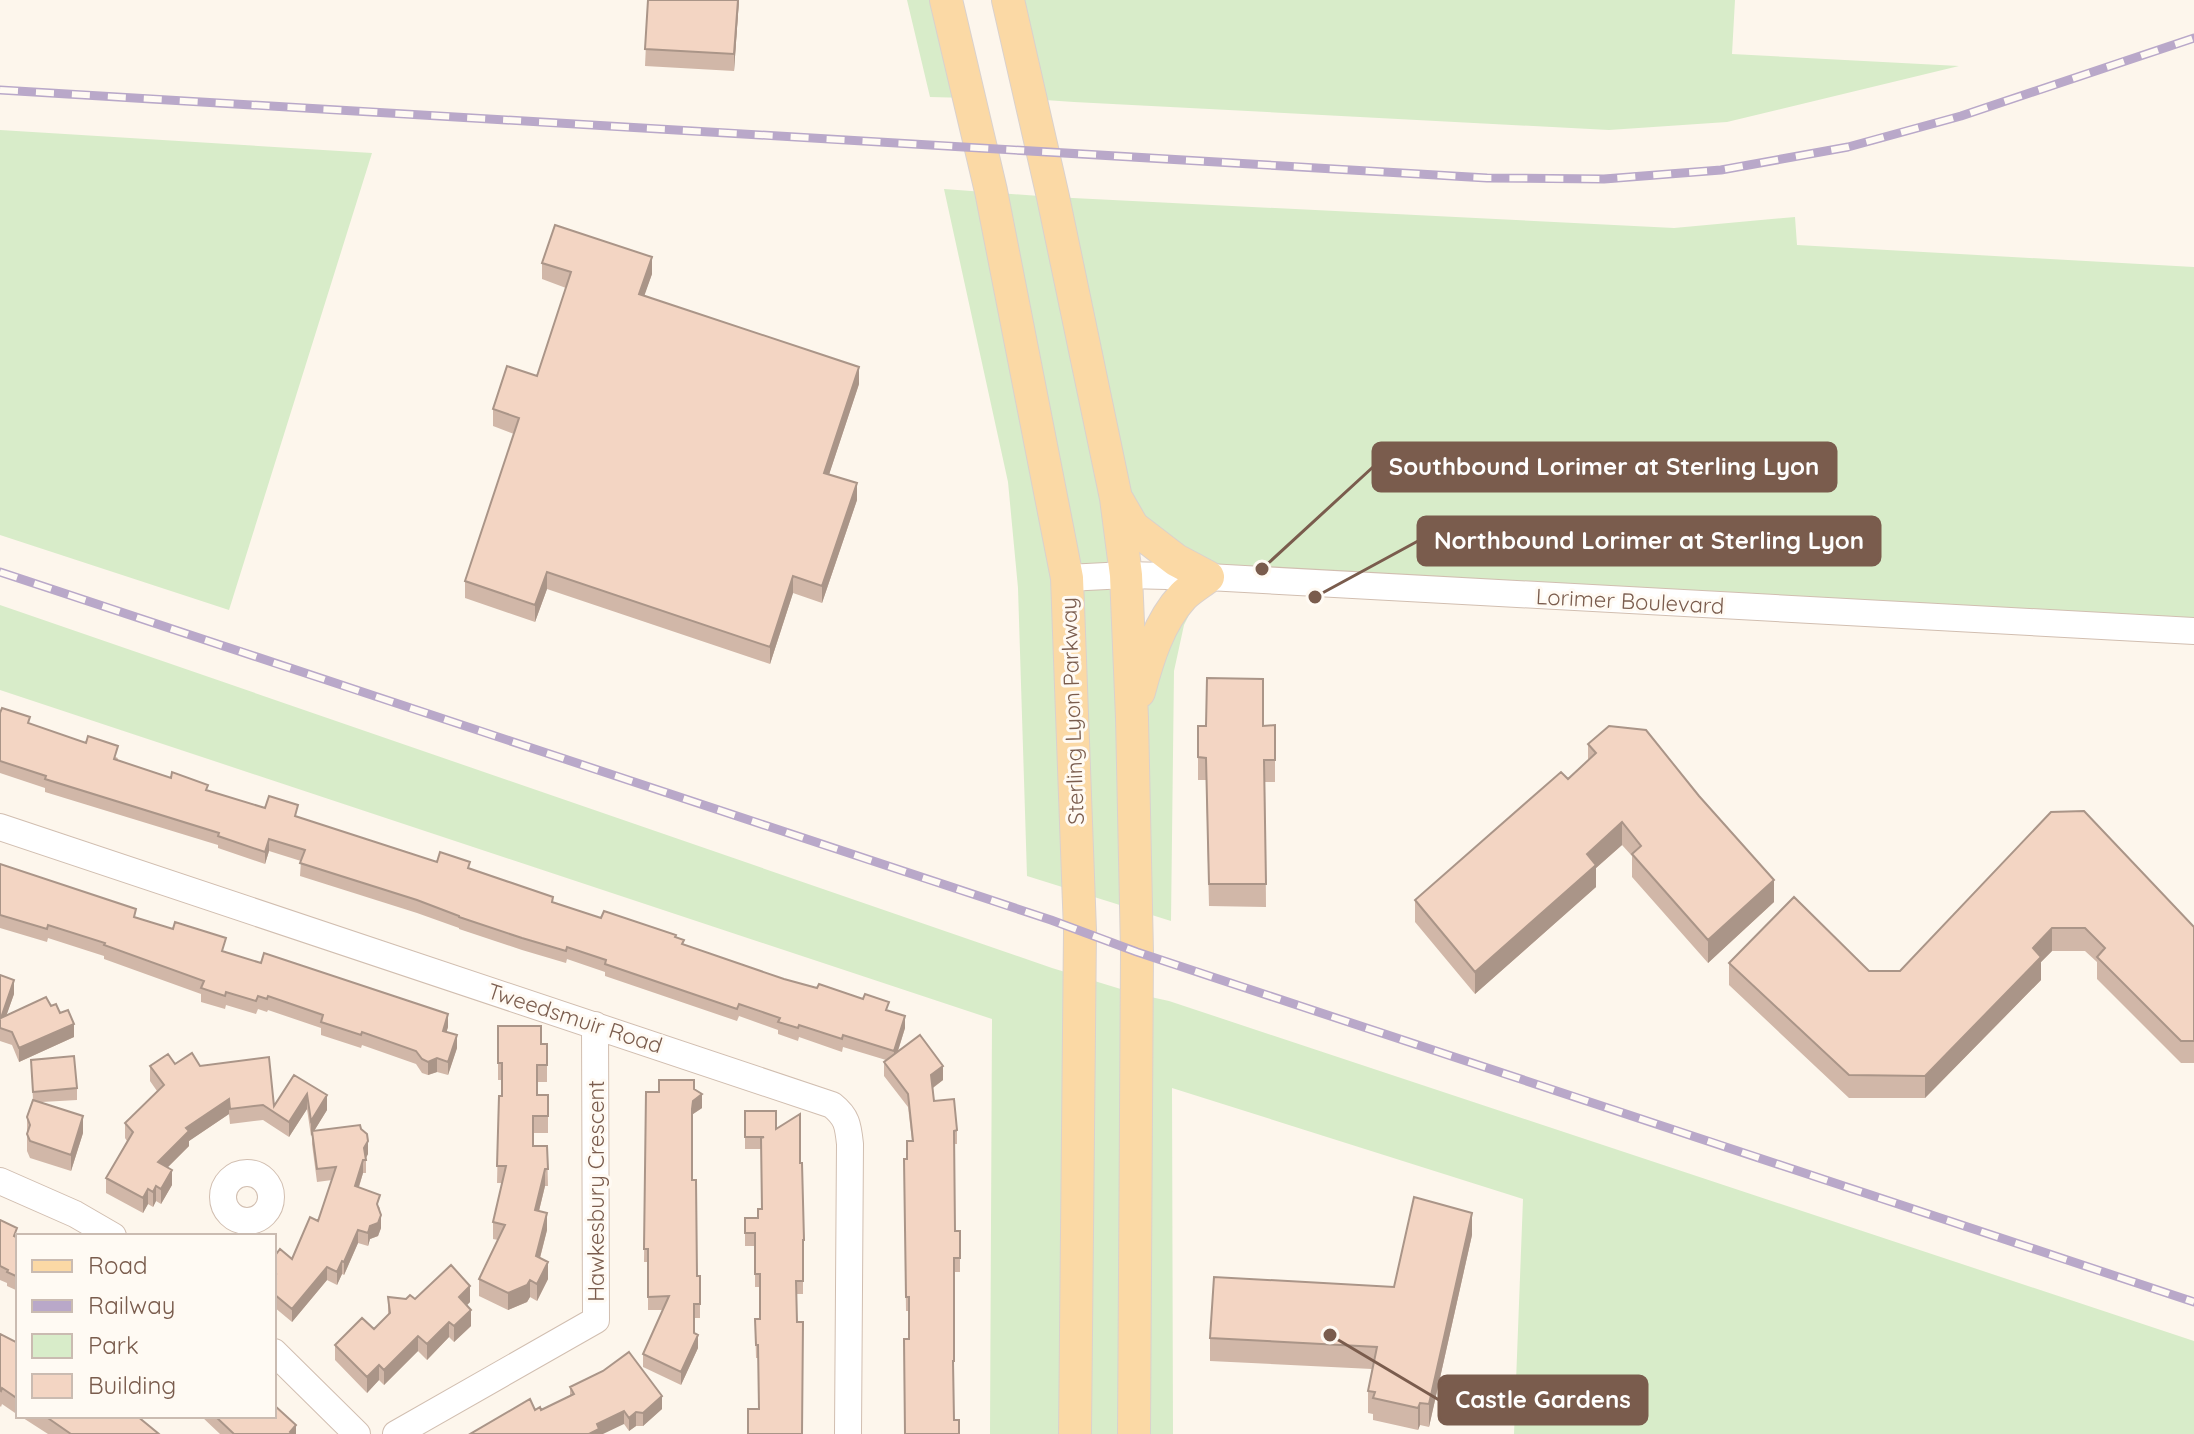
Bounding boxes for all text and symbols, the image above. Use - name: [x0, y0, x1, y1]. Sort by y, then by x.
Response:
- callout: Southbound Lorimer at Sterling Lyon: [1373, 443, 1836, 491]
- text: Southbound Lorimer at Sterling Lyon: [1389, 451, 1819, 481]
- callout: Northbound Lorimer at Sterling Lyon: [1418, 517, 1880, 565]
- text: Northbound Lorimer at Sterling Lyon: [1434, 525, 1864, 555]
- street label: Lorimer Boulevard: [1535, 582, 1725, 620]
- street label: Sterling Lyon Parkway: [1054, 597, 1090, 825]
- street label: Tweedsmuir Road: [484, 977, 666, 1059]
- street label: Hawkesbury Crescent: [582, 1080, 610, 1302]
- legend: [16, 1234, 276, 1418]
- text: Road: [88, 1250, 148, 1280]
- text: Railway: [88, 1290, 175, 1320]
- text: Park: [88, 1330, 139, 1360]
- text: Building: [88, 1370, 176, 1400]
- callout: Castle Gardens: [1439, 1376, 1647, 1424]
- text: Castle Gardens: [1455, 1384, 1631, 1414]

